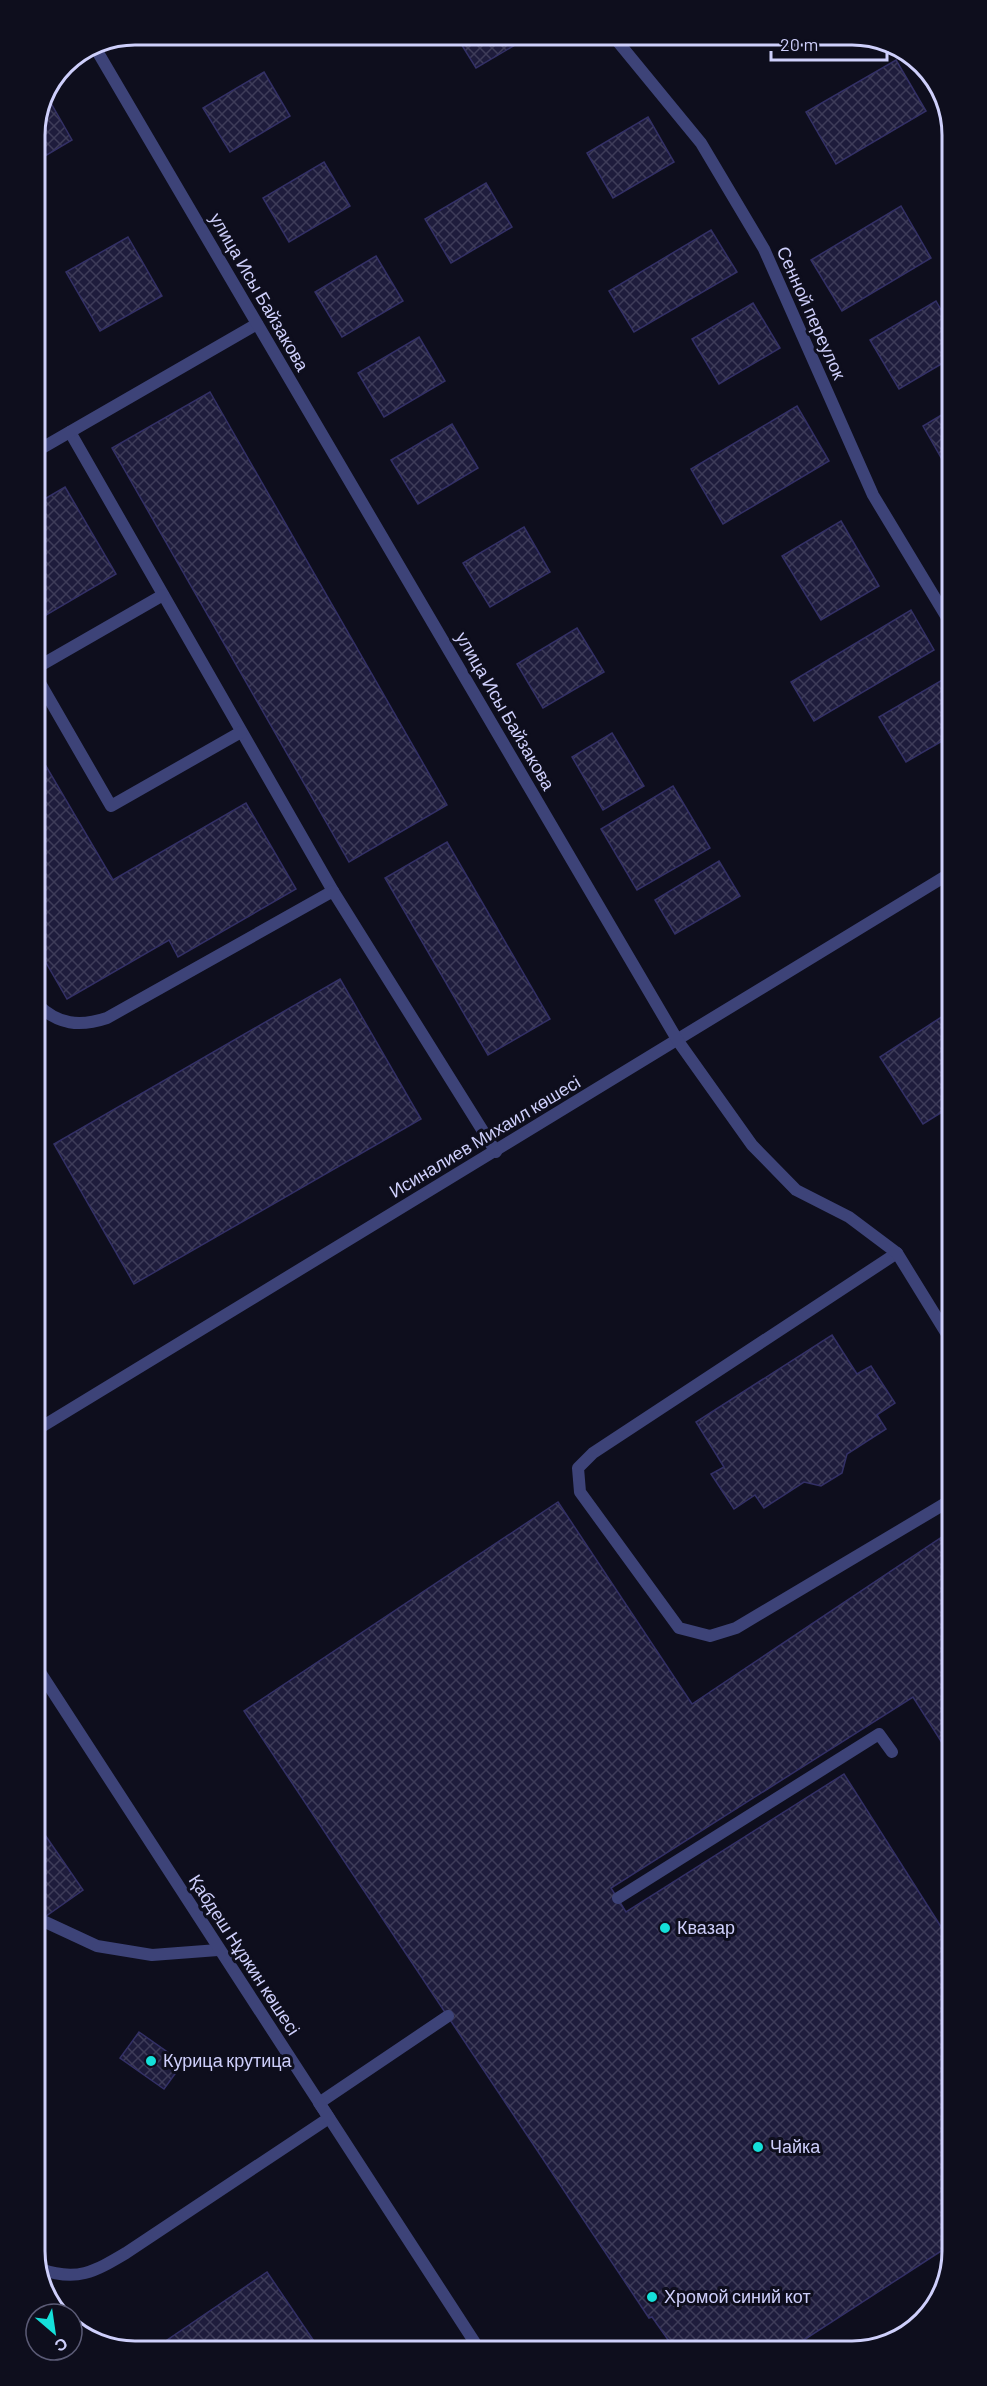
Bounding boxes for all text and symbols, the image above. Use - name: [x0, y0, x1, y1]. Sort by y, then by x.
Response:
- scale bar: [771, 24, 886, 62]
- text: 20 m: [780, 33, 818, 55]
- street label: улица Исы Байзакова: [206, 208, 315, 375]
- street label: Сенной переулок: [773, 243, 851, 383]
- street label: улица Исы Байзакова: [452, 627, 561, 794]
- street label: Исиналиев Михаил көшесі: [385, 1070, 584, 1202]
- street label: Қабдеш Нұркин көшесі: [185, 1870, 305, 2039]
- place label: Квазар: [677, 1916, 735, 1938]
- marker: Квазар: [658, 1921, 672, 1935]
- place label: Курица крутица: [163, 2049, 293, 2071]
- marker: Курица крутица: [144, 2054, 158, 2068]
- place label: Чайка: [770, 2135, 821, 2157]
- marker: Чайка: [751, 2140, 765, 2154]
- place label: Хромой синий кот: [664, 2285, 811, 2307]
- marker: Хромой синий кот: [645, 2290, 659, 2304]
- north arrow: [24, 2302, 84, 2362]
- text: С: [51, 2334, 71, 2357]

